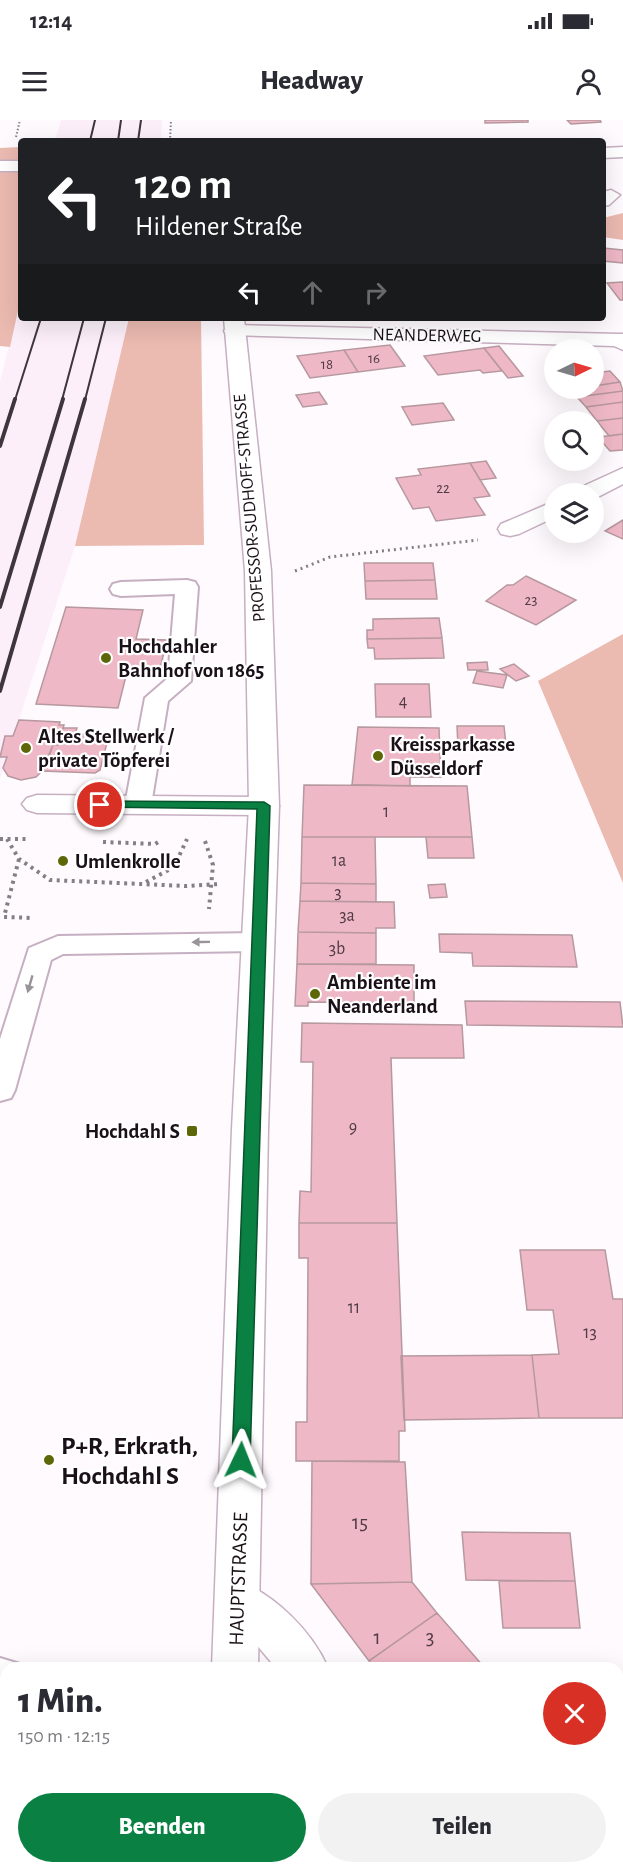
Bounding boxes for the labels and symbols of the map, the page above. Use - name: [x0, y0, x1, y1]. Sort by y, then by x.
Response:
- street label: NEANDERWEG: [372, 326, 482, 346]
- north arrow: [544, 339, 604, 399]
- house number: 16: [368, 351, 380, 366]
- house number: 18: [321, 357, 333, 372]
- street label: PROFESSOR-SUDHOFF-STRASSE: [231, 393, 269, 623]
- house number: 22: [436, 481, 450, 496]
- house number: 23: [524, 593, 538, 608]
- place label: Hochdahler Bahnhof von 1865: [118, 636, 264, 681]
- marker: Hochdahler Bahnhof von 1865: [99, 651, 113, 665]
- house number: 4: [399, 693, 408, 711]
- place label: Altes Stellwerk / private Töpferei: [38, 726, 175, 771]
- place label: Kreissparkasse Düsseldorf: [390, 734, 515, 779]
- marker: Altes Stellwerk / private Töpferei: [19, 741, 33, 755]
- marker: Kreissparkasse Düsseldorf: [371, 749, 385, 763]
- pin: [74, 779, 125, 830]
- house number: 1: [383, 803, 389, 821]
- place label: Umlenkrolle: [75, 851, 181, 872]
- house number: 1a: [332, 852, 346, 870]
- marker: Umlenkrolle: [56, 854, 70, 868]
- house number: 3: [334, 884, 342, 902]
- house number: 3a: [339, 907, 355, 925]
- one-way arrow: [192, 937, 211, 947]
- house number: 3b: [329, 940, 345, 958]
- place label: Ambiente im Neanderland: [327, 972, 438, 1017]
- one-way arrow: [25, 975, 35, 993]
- marker: Ambiente im Neanderland: [308, 987, 322, 1001]
- house number: 9: [349, 1119, 357, 1137]
- place label: Hochdahl S: [85, 1121, 180, 1142]
- marker: Hochdahl S: [185, 1124, 199, 1138]
- house number: 11: [348, 1299, 360, 1317]
- house number: 13: [583, 1324, 597, 1342]
- position arrow: [209, 1428, 273, 1492]
- place label: P+R, Erkrath, Hochdahl S: [61, 1433, 198, 1489]
- marker: P+R, Erkrath, Hochdahl S: [42, 1453, 56, 1467]
- street label: HAUPTSTRASSE: [226, 1512, 251, 1646]
- house number: 15: [352, 1512, 368, 1533]
- house number: 1: [373, 1627, 381, 1648]
- house number: 3: [426, 1627, 434, 1648]

